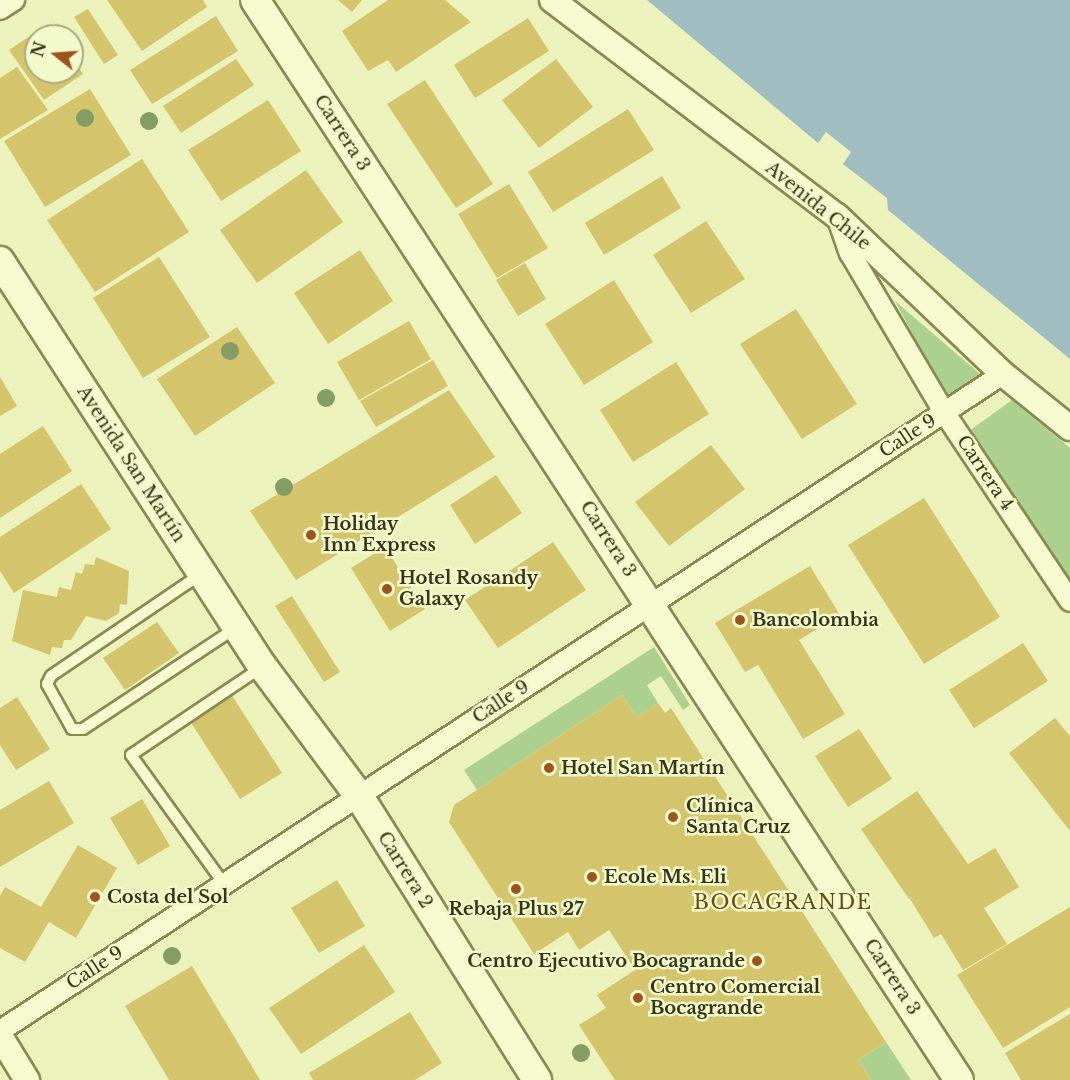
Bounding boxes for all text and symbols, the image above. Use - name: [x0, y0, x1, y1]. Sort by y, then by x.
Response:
- north arrow: [24, 24, 84, 84]
- text: N: [27, 39, 50, 59]
- street label: Carrera 3: [309, 91, 375, 175]
- street label: Avenida Chile: [761, 157, 875, 255]
- street label: Avenida San Martín: [72, 382, 190, 546]
- street label: Calle 9: [876, 410, 940, 462]
- street label: Carrera 4: [952, 431, 1018, 515]
- street label: Carrera 3: [575, 497, 641, 581]
- place label: Holiday Inn Express: [323, 514, 436, 556]
- marker: Holiday Inn Express: [304, 528, 318, 542]
- place label: Hotel Rosandy Galaxy: [399, 568, 538, 610]
- marker: Hotel Rosandy Galaxy: [380, 582, 394, 596]
- place label: Bancolombia: [752, 609, 879, 631]
- marker: Bancolombia: [733, 613, 747, 627]
- street label: Calle 9: [469, 676, 533, 728]
- place label: Hotel San Martín: [561, 757, 725, 779]
- marker: Hotel San Martín: [542, 761, 556, 775]
- place label: Clínica Santa Cruz: [686, 796, 790, 838]
- marker: Clínica Santa Cruz: [664, 808, 682, 826]
- street label: Carrera 2: [373, 828, 437, 912]
- place label: Ecole Ms. Eli: [604, 866, 727, 888]
- marker: Ecole Ms. Eli: [585, 870, 599, 884]
- marker: Rebaja Plus 27: [509, 882, 523, 896]
- place label: Costa del Sol: [107, 886, 228, 908]
- marker: Costa del Sol: [88, 890, 102, 904]
- district label: BOCAGRANDE: [694, 890, 872, 914]
- place label: Rebaja Plus 27: [449, 898, 583, 920]
- street label: Carrera 3: [859, 935, 925, 1019]
- street label: Calle 9: [63, 942, 127, 994]
- place label: Centro Ejecutivo Bocagrande: [467, 950, 745, 972]
- marker: Centro Ejecutivo Bocagrande: [750, 954, 764, 968]
- place label: Centro Comercial Bocagrande: [650, 977, 820, 1020]
- marker: Centro Comercial Bocagrande: [631, 991, 645, 1005]

